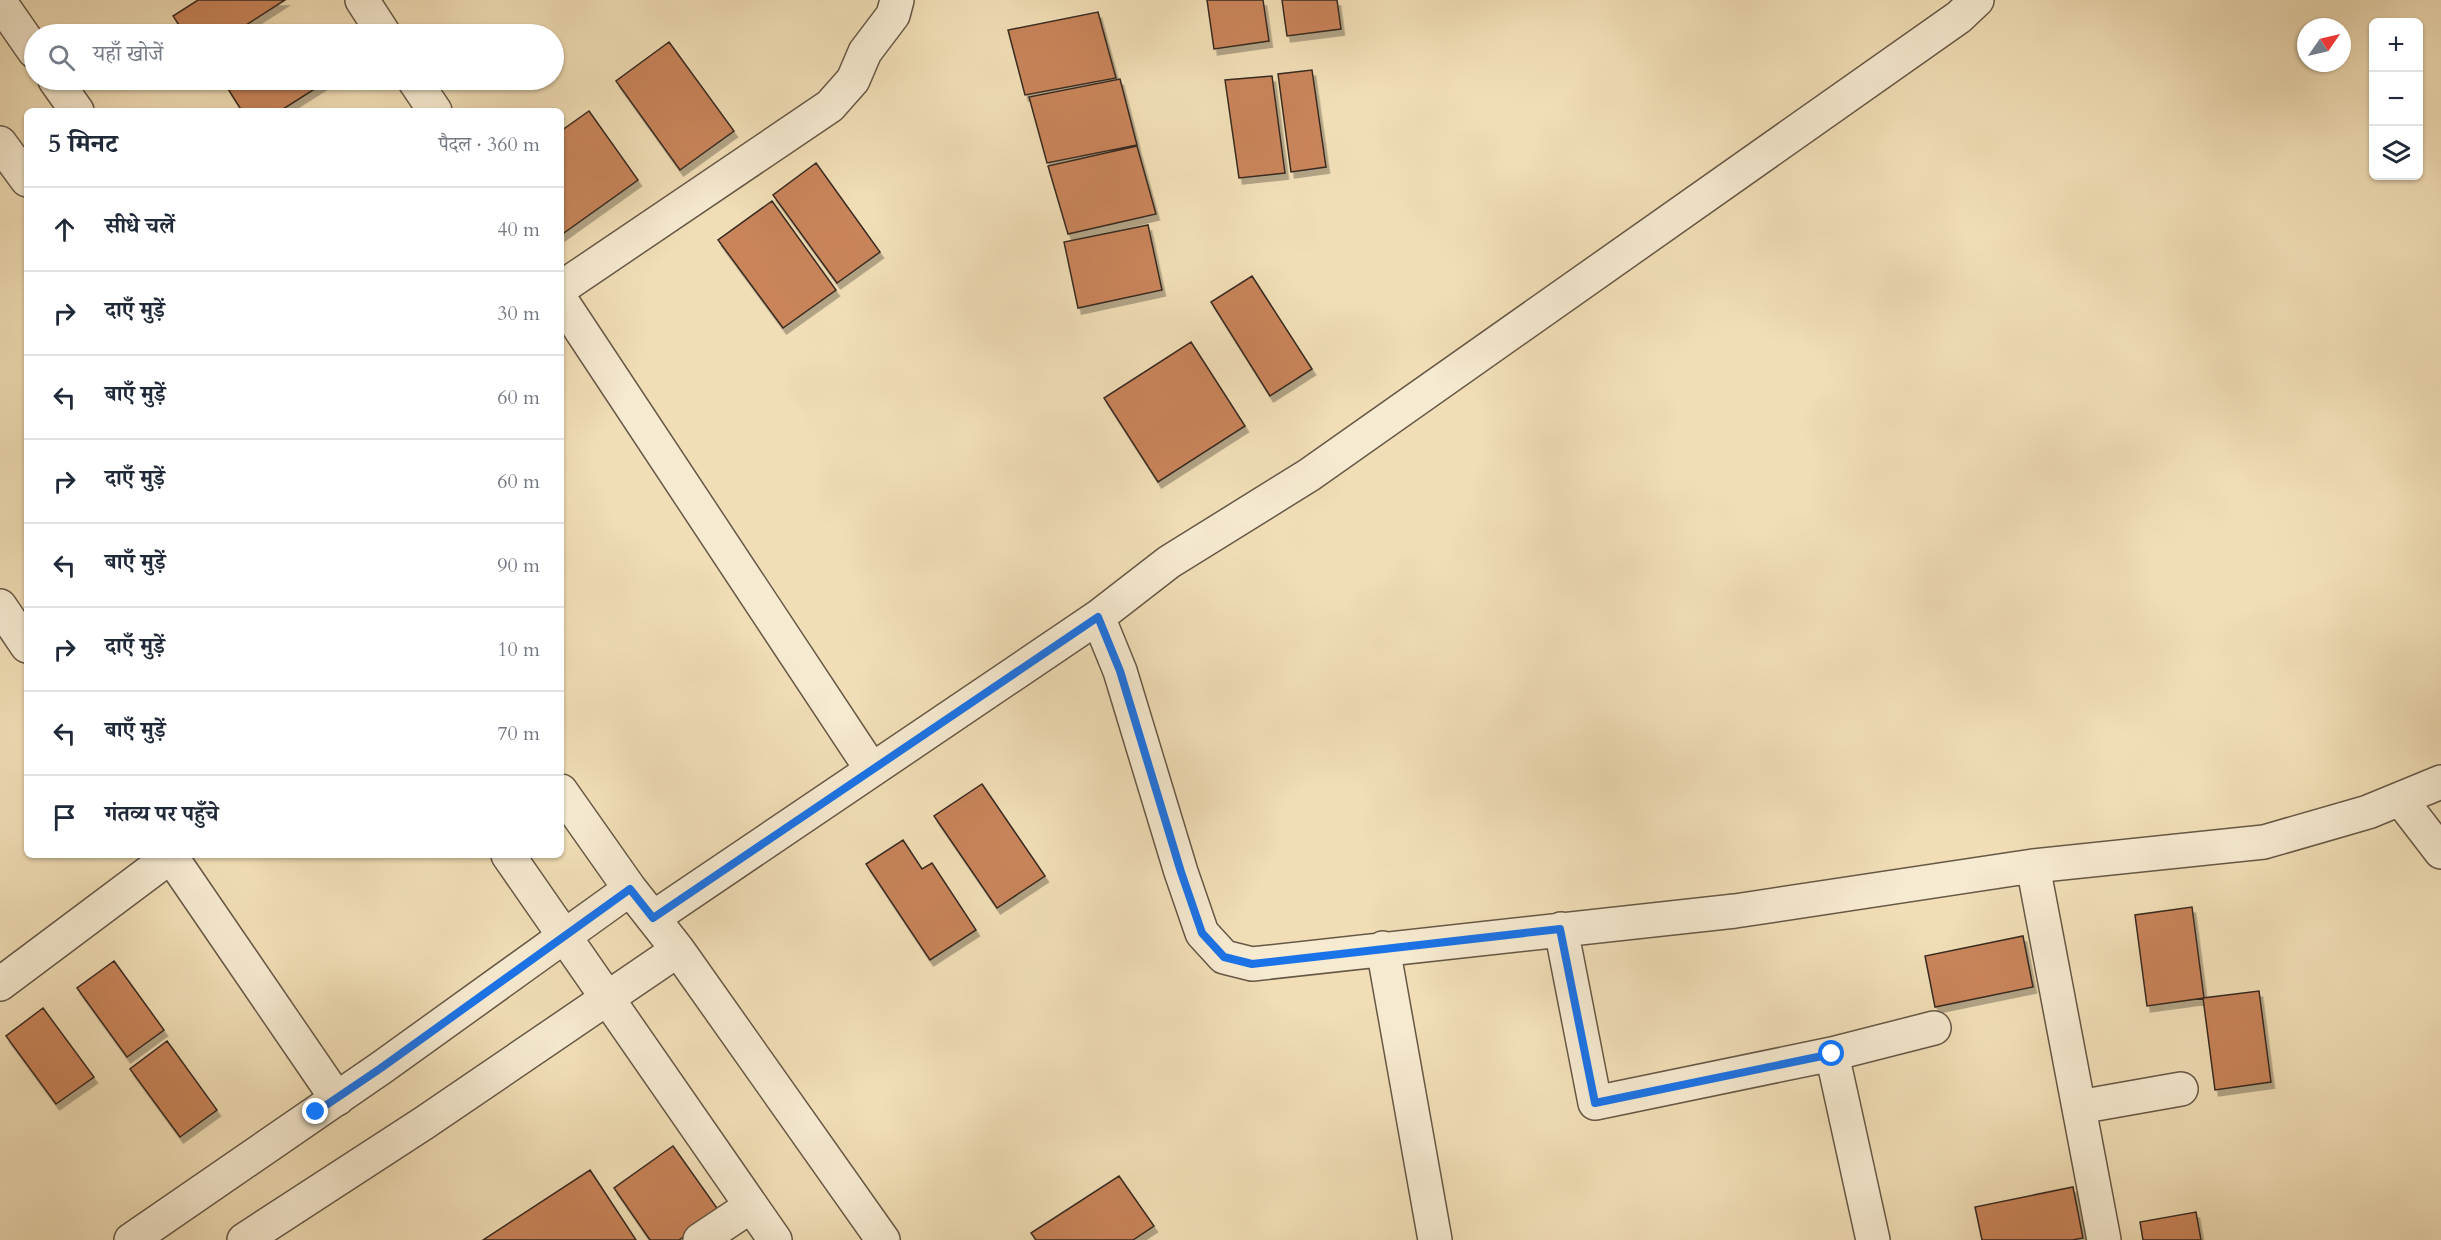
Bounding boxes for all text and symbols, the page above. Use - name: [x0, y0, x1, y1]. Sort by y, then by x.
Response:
- north arrow: [2297, 18, 2351, 72]
- map controls: [2369, 18, 2423, 180]
- button: +: [2369, 18, 2423, 72]
- search box: [24, 24, 564, 90]
- text: यहाँ खोजें: [93, 39, 163, 69]
- icon: search: [45, 41, 78, 74]
- button: −: [2369, 72, 2423, 126]
- text: 5 मिनट: [48, 126, 118, 161]
- button: layers: [2369, 126, 2423, 180]
- text: पैदल · 360 m: [438, 131, 540, 158]
- text: सीधे चलें: [105, 211, 175, 241]
- icon: ahead: [48, 213, 81, 246]
- text: 40 m: [497, 216, 540, 243]
- text: दाएँ मुड़ें: [105, 295, 165, 325]
- icon: right: [48, 297, 81, 330]
- text: 30 m: [497, 300, 540, 327]
- text: बाएँ मुड़ें: [105, 379, 165, 409]
- icon: left: [48, 381, 81, 414]
- text: 60 m: [497, 384, 540, 411]
- text: दाएँ मुड़ें: [105, 463, 165, 493]
- icon: right: [48, 465, 81, 498]
- text: 60 m: [497, 468, 540, 495]
- text: बाएँ मुड़ें: [105, 547, 165, 577]
- icon: left: [48, 549, 81, 582]
- text: 90 m: [497, 552, 540, 579]
- text: दाएँ मुड़ें: [105, 631, 165, 661]
- icon: right: [48, 633, 81, 666]
- text: 10 m: [497, 636, 540, 663]
- text: बाएँ मुड़ें: [105, 715, 165, 745]
- icon: left: [48, 717, 81, 750]
- text: 70 m: [497, 720, 540, 747]
- text: गंतव्य पर पहुँचे: [105, 799, 219, 829]
- icon: arrive: [48, 801, 81, 834]
- route start: [1818, 1040, 1844, 1066]
- route end: [302, 1098, 328, 1124]

